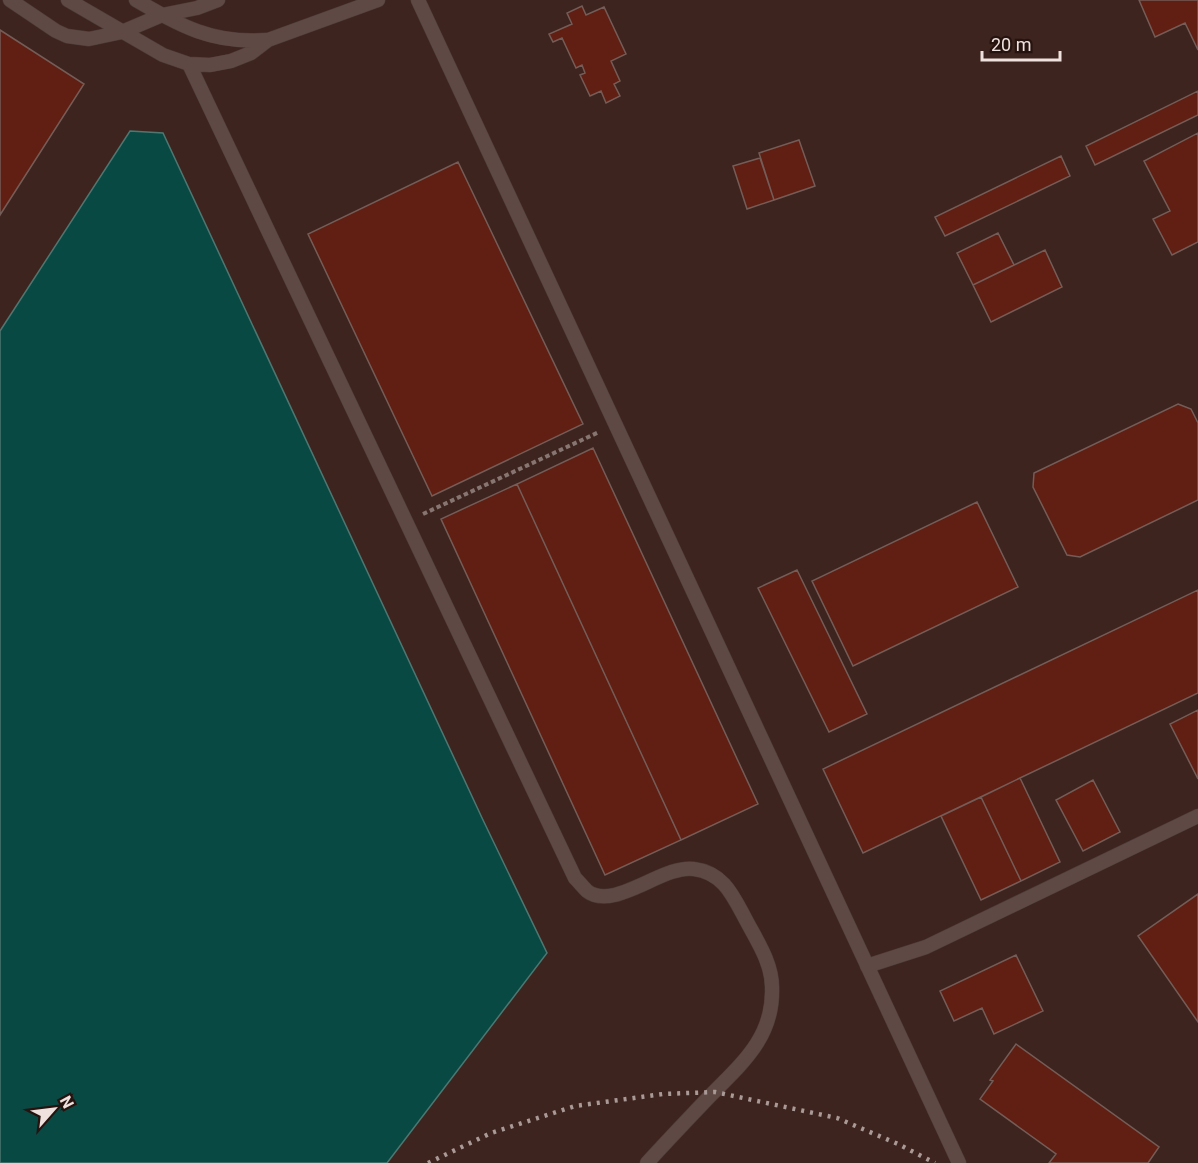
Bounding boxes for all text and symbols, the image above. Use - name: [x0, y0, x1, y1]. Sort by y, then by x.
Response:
- scale bar: [982, 24, 1060, 62]
- text: 20 m: [991, 34, 1031, 55]
- north arrow: [24, 1079, 84, 1139]
- text: N: [56, 1093, 78, 1112]

